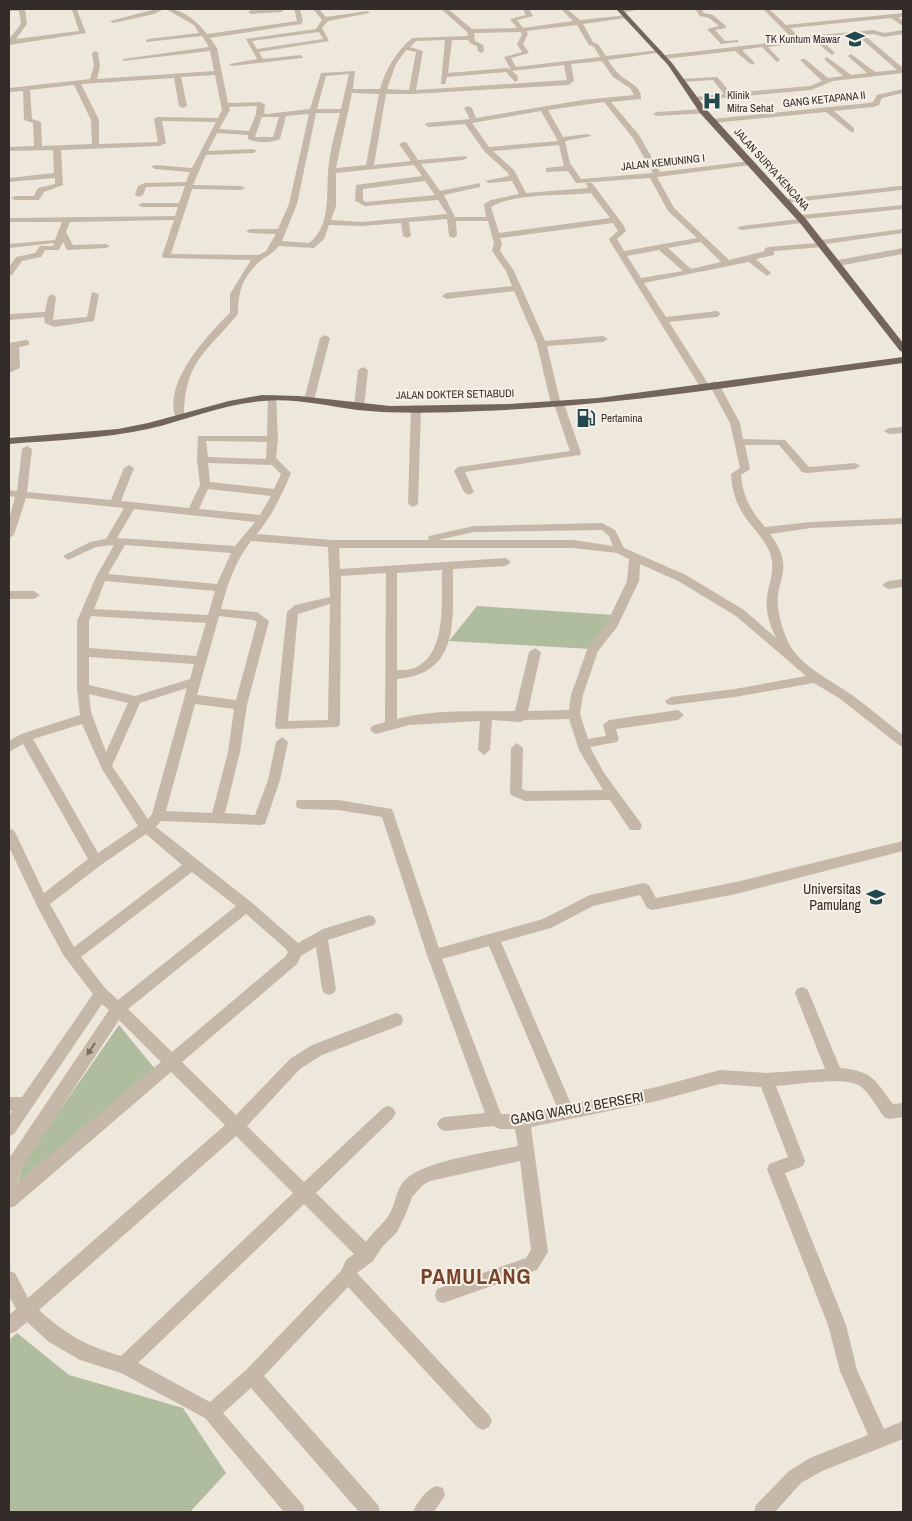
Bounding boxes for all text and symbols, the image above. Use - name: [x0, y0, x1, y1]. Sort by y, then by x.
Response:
- school or university icon: TK Kuntum Mawar: [844, 28, 866, 50]
- place label: TK Kuntum Mawar: [765, 32, 840, 46]
- place label: Klinik Mitra Sehat: [727, 88, 774, 115]
- street label: GANG KETAPANA II: [782, 88, 866, 110]
- hospital icon: Klinik Mitra Sehat: [701, 90, 723, 112]
- street label: JALAN SURYA KENCANA: [731, 125, 813, 214]
- street label: JALAN KEMUNING I: [620, 151, 706, 173]
- street label: JALAN DOKTER SETIABUDI: [396, 386, 514, 402]
- fuel station icon: Pertamina: [575, 407, 597, 429]
- place label: Pertamina: [601, 411, 643, 425]
- place label: Universitas Pamulang: [803, 880, 862, 914]
- school or university icon: Universitas Pamulang: [865, 886, 887, 908]
- one-way arrow: [86, 1043, 96, 1056]
- street label: GANG WARU 2 BERSERI: [509, 1087, 645, 1129]
- district label: PAMULANG: [421, 1261, 531, 1291]

